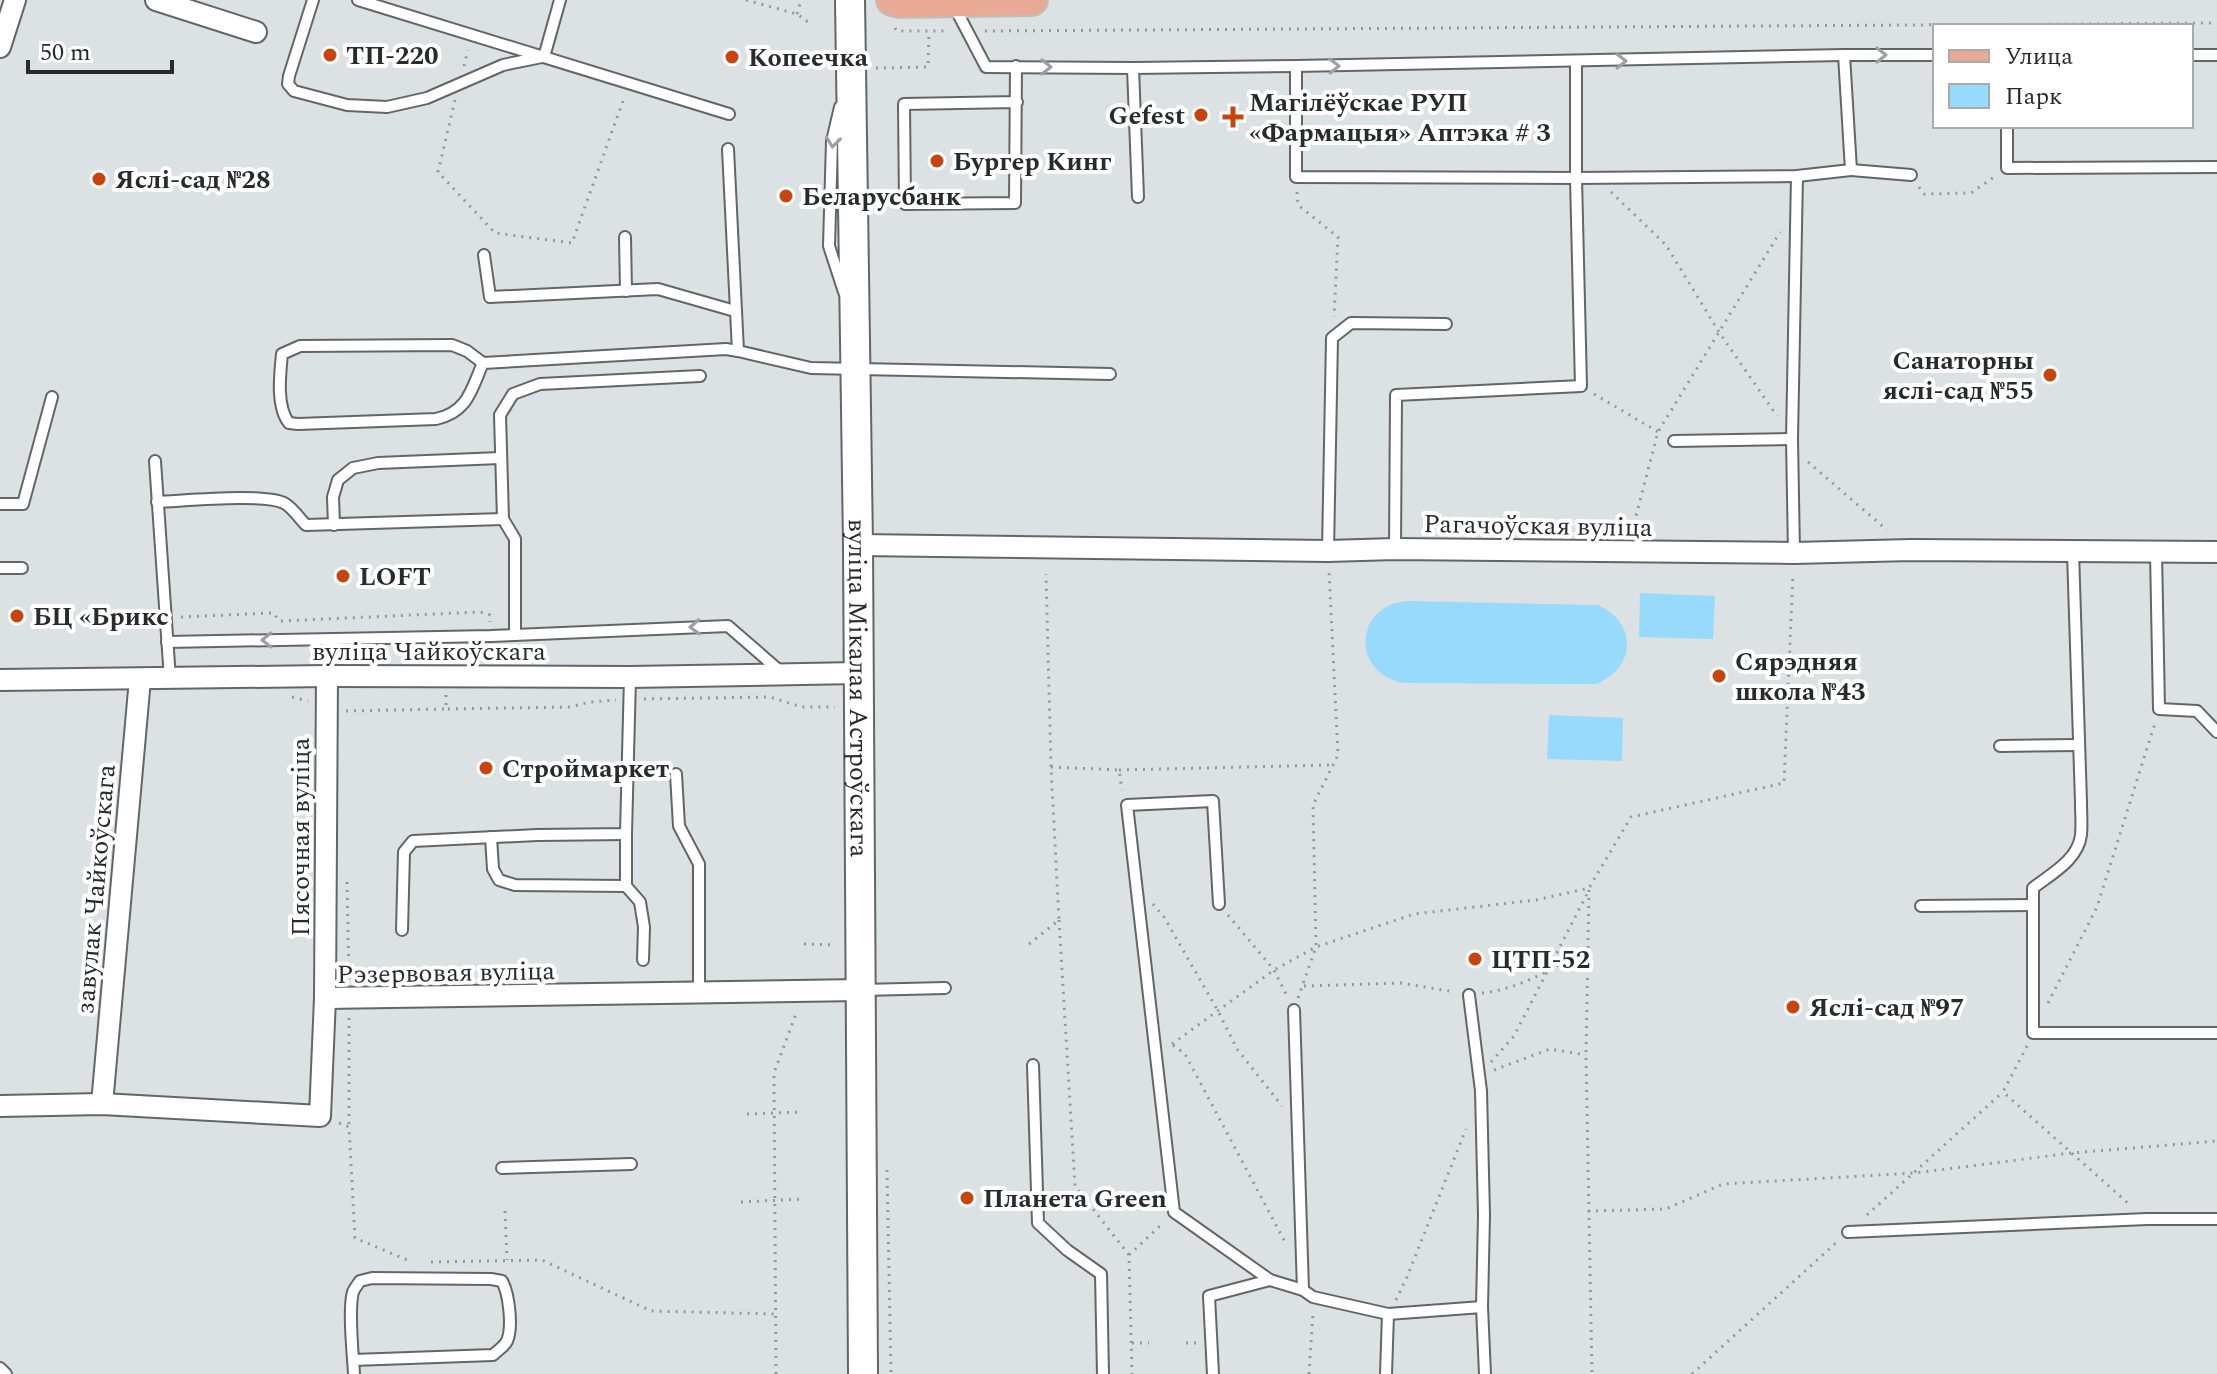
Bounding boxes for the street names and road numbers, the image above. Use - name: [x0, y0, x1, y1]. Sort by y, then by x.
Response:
- street label: Рагачоўская вуліца: [1423, 504, 1653, 548]
- street label: вуліца Мікалая Астроўскага: [837, 518, 879, 858]
- street label: вуліца Чайкоўскага: [312, 632, 546, 672]
- street label: Пясочная вуліца: [281, 737, 321, 937]
- street label: завулак Чайкоўскага: [65, 762, 127, 1015]
- street label: Рэзервовая вуліца: [336, 951, 556, 995]

